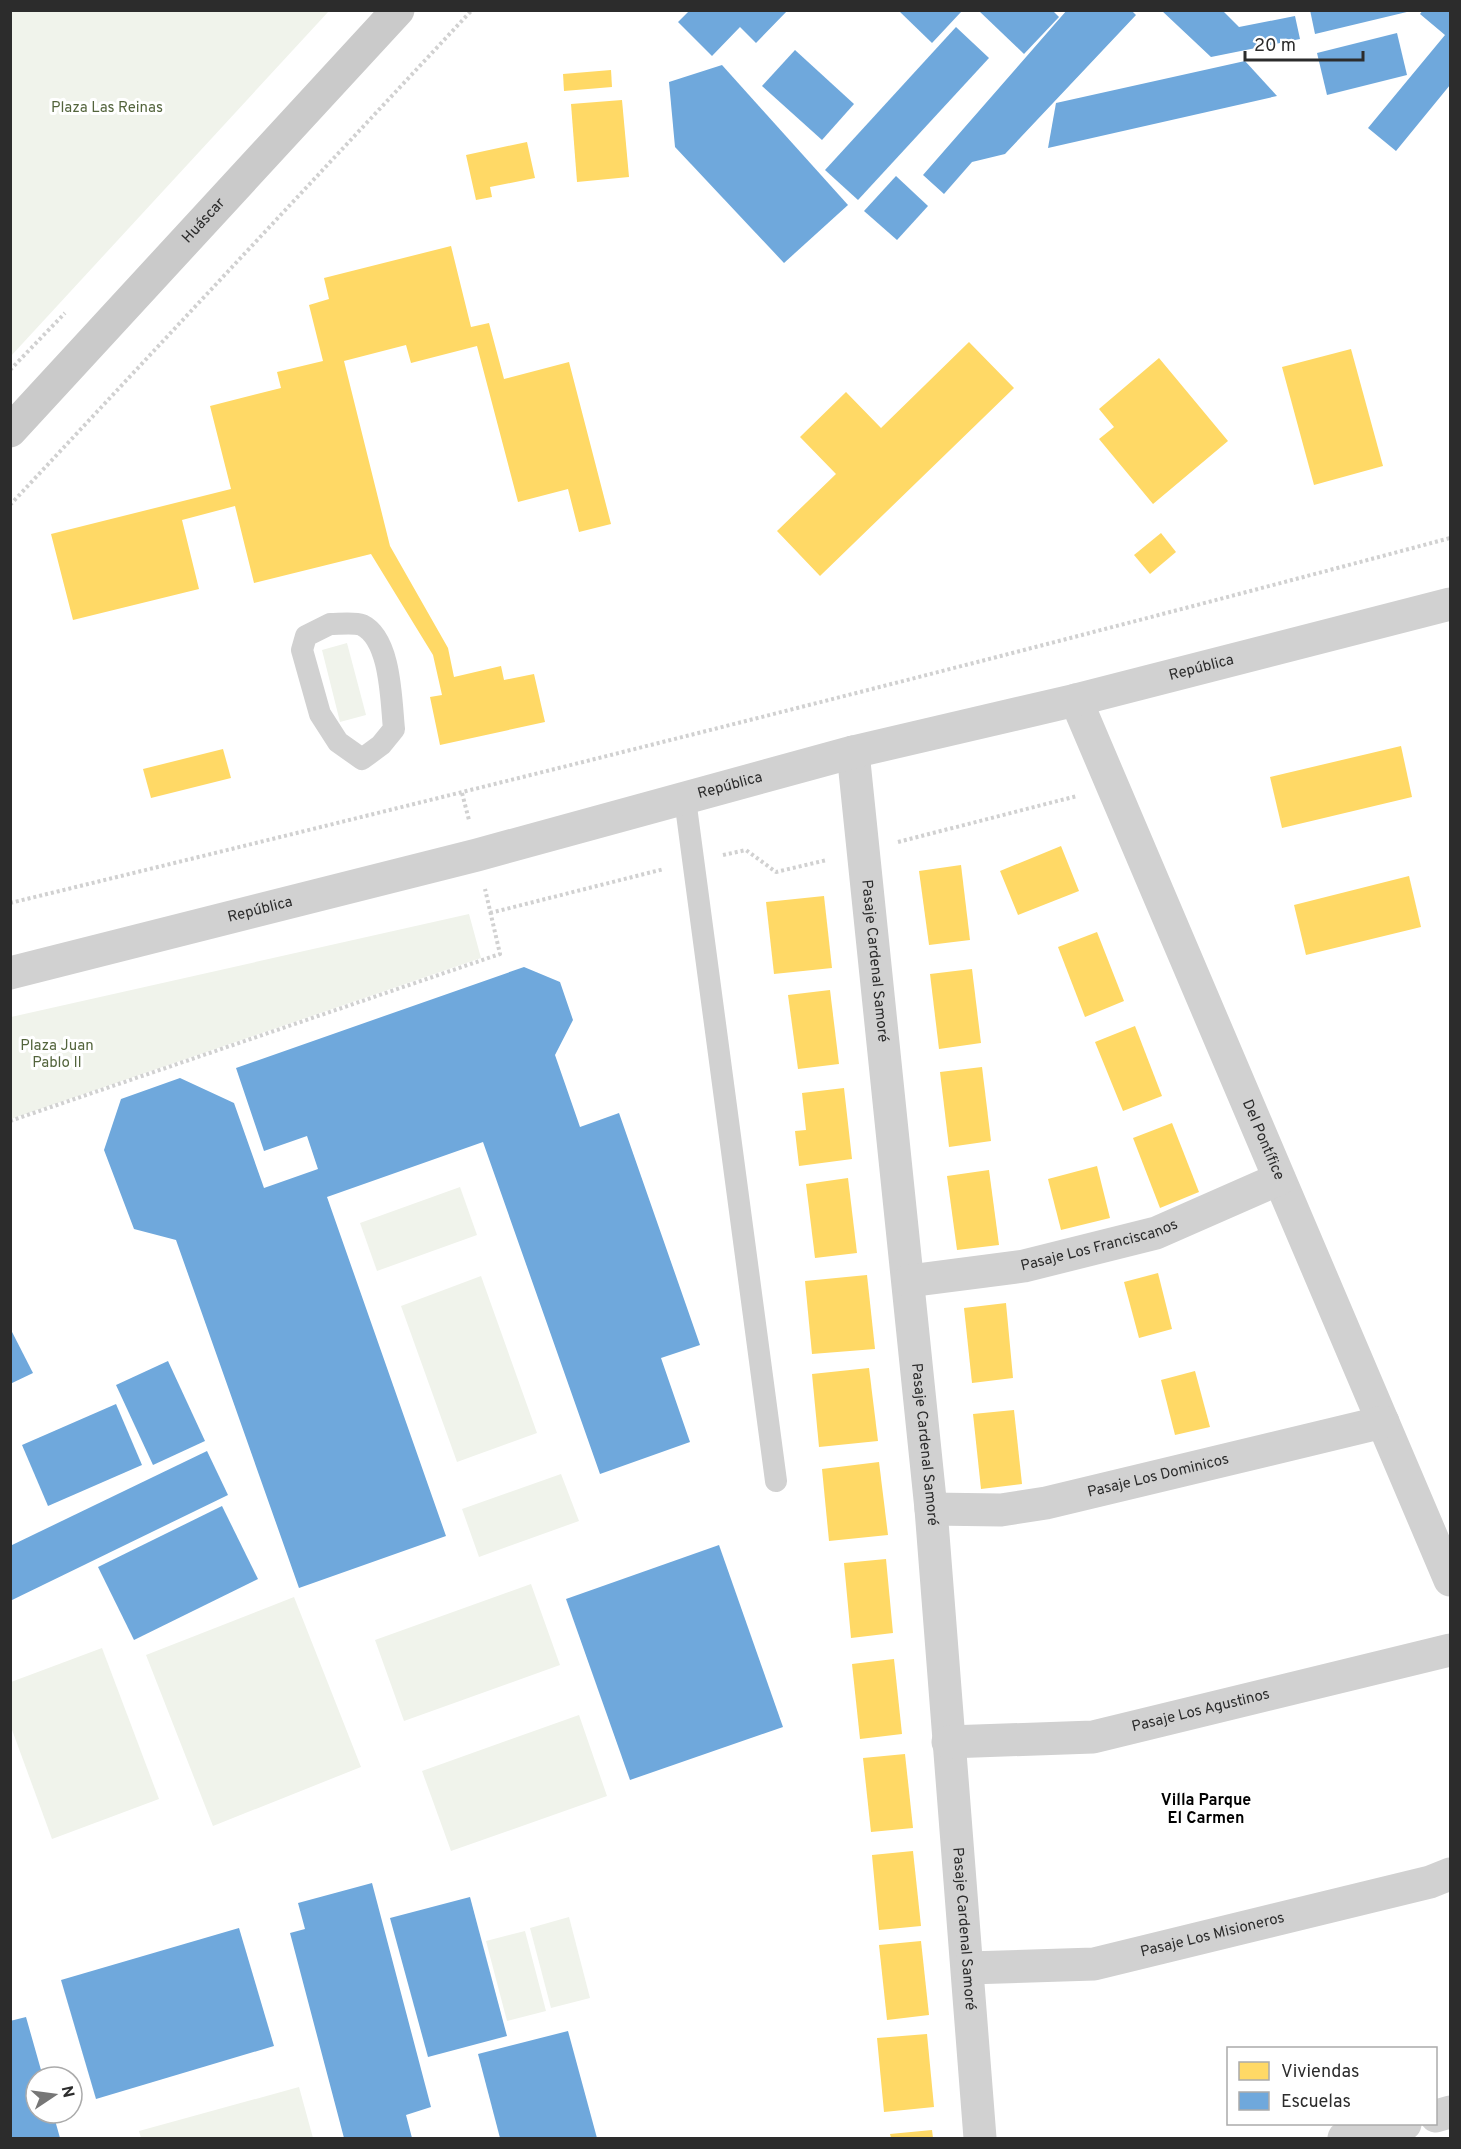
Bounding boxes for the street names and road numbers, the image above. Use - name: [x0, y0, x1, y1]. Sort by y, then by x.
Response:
- street label: Huáscar: [178, 194, 230, 247]
- street label: República: [1167, 650, 1236, 685]
- street label: República: [696, 768, 764, 804]
- street label: Pasaje Cardenal Samoré: [857, 879, 892, 1043]
- street label: República: [226, 892, 295, 927]
- street label: Del Pontífice: [1237, 1097, 1288, 1183]
- street label: Pasaje Los Franciscanos: [1019, 1215, 1181, 1276]
- street label: Pasaje Cardenal Samoré: [907, 1362, 942, 1526]
- street label: Pasaje Los Dominicos: [1086, 1450, 1231, 1502]
- street label: Pasaje Los Agustinos: [1130, 1685, 1272, 1737]
- street label: Pasaje Cardenal Samoré: [948, 1847, 980, 2011]
- street label: Pasaje Los Misioneros: [1139, 1908, 1286, 1962]

